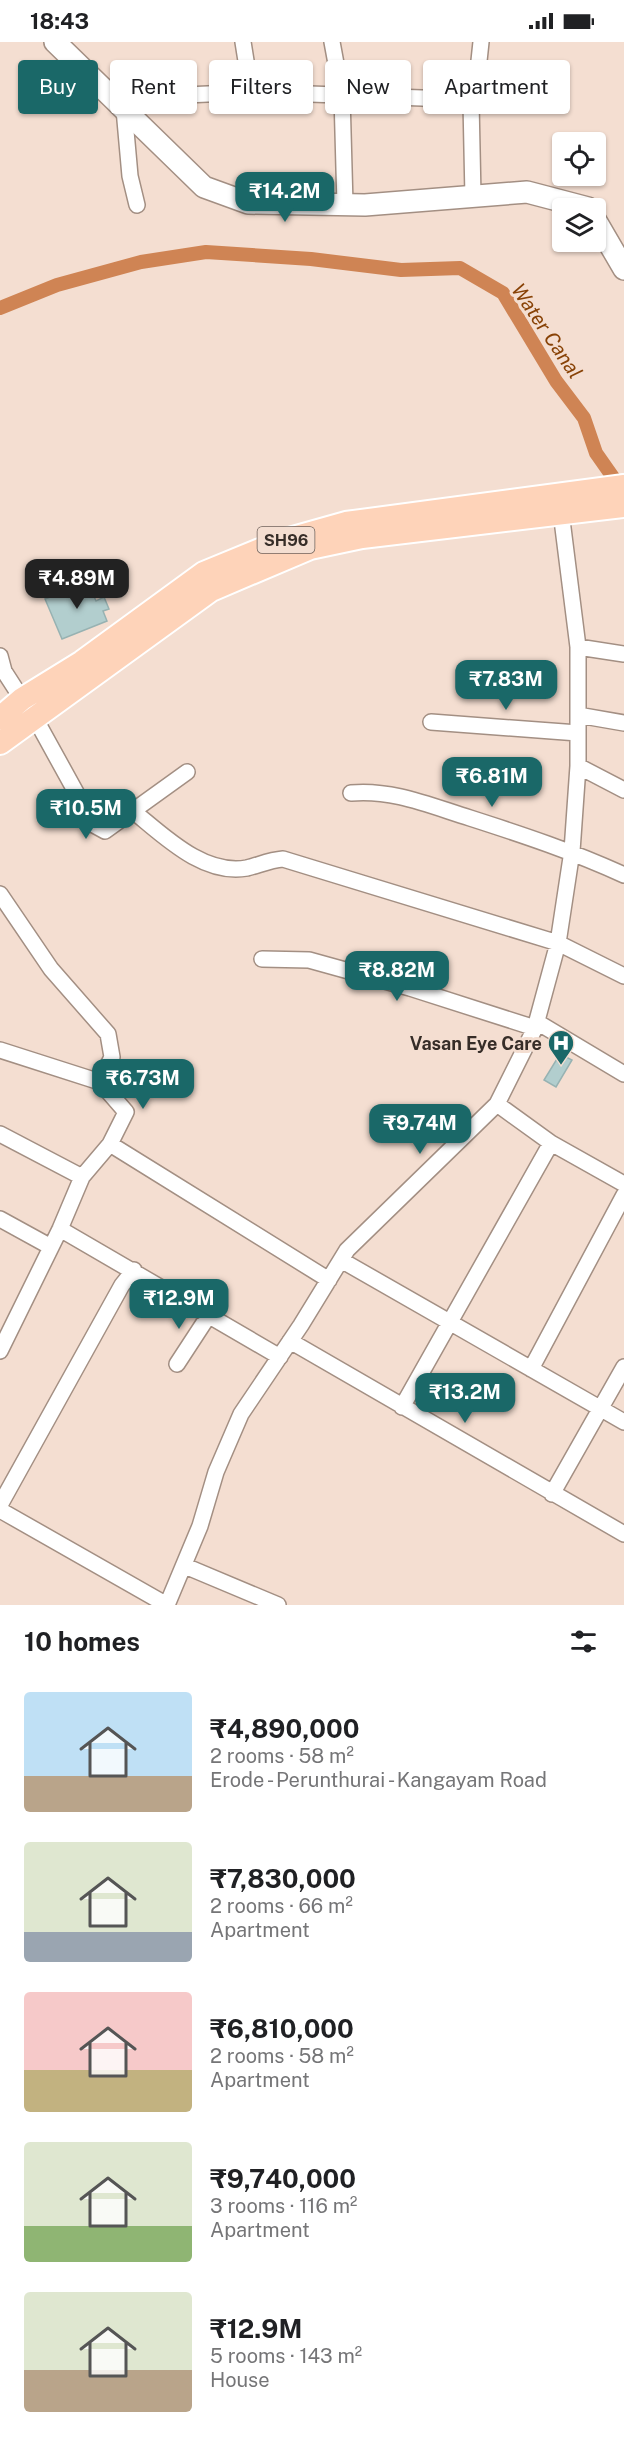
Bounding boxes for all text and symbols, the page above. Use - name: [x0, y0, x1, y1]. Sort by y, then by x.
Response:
- text: 18:43: [30, 8, 89, 34]
- chip: Buy: [18, 60, 98, 114]
- chip: Rent: [110, 60, 197, 114]
- chip: Filters: [209, 60, 313, 114]
- chip: New: [325, 60, 411, 114]
- chip: Apartment: [423, 60, 570, 114]
- map controls: [552, 132, 606, 252]
- button: locate: [552, 132, 606, 186]
- pin: ₹14.2M: [236, 172, 334, 223]
- text: ₹14.2M: [249, 179, 321, 203]
- button: layers: [552, 198, 606, 252]
- water label: Water Canal: [506, 279, 588, 383]
- road number: SH96: [258, 527, 314, 553]
- pin: ₹4.89M: [28, 559, 126, 610]
- text: ₹4.89M: [39, 566, 115, 590]
- pin: ₹7.83M: [457, 660, 555, 711]
- text: ₹7.83M: [469, 667, 543, 691]
- pin: ₹6.81M: [443, 757, 541, 808]
- text: ₹6.81M: [456, 764, 528, 788]
- pin: ₹10.5M: [37, 789, 135, 840]
- text: ₹10.5M: [50, 796, 122, 820]
- pin: ₹8.82M: [348, 951, 446, 1002]
- text: ₹8.82M: [359, 958, 435, 982]
- hospital icon: Vasan Eye Care: [546, 1028, 576, 1066]
- place label: Vasan Eye Care: [410, 1033, 542, 1054]
- pin: ₹6.73M: [94, 1059, 192, 1110]
- text: ₹6.73M: [106, 1066, 180, 1090]
- pin: ₹9.74M: [371, 1104, 469, 1155]
- text: ₹9.74M: [383, 1111, 457, 1135]
- pin: ₹12.9M: [130, 1279, 228, 1330]
- text: ₹12.9M: [143, 1286, 215, 1310]
- pin: ₹13.2M: [416, 1373, 514, 1424]
- text: ₹13.2M: [429, 1380, 501, 1404]
- icon: filters: [567, 1625, 600, 1658]
- text: 10 homes: [24, 1626, 140, 1657]
- text: ₹4,890,000: [210, 1713, 359, 1744]
- icon: home: [72, 1716, 144, 1788]
- text: 2 rooms · 58 m²: [210, 1744, 354, 1768]
- text: Erode - Perunthurai - Kangayam Road: [210, 1768, 547, 1792]
- text: ₹7,830,000: [210, 1863, 356, 1894]
- icon: home: [72, 1866, 144, 1938]
- text: 2 rooms · 66 m²: [210, 1894, 353, 1918]
- text: Apartment: [210, 1918, 310, 1942]
- text: ₹6,810,000: [210, 2013, 354, 2044]
- icon: home: [72, 2016, 144, 2088]
- text: 2 rooms · 58 m²: [210, 2044, 354, 2068]
- text: Apartment: [210, 2068, 310, 2092]
- text: ₹9,740,000: [210, 2163, 356, 2194]
- icon: home: [72, 2166, 144, 2238]
- text: 3 rooms · 116 m²: [210, 2194, 357, 2218]
- text: Apartment: [210, 2218, 310, 2242]
- text: ₹12.9M: [210, 2313, 302, 2344]
- icon: home: [72, 2316, 144, 2388]
- text: 5 rooms · 143 m²: [210, 2344, 362, 2368]
- text: House: [210, 2368, 270, 2392]

